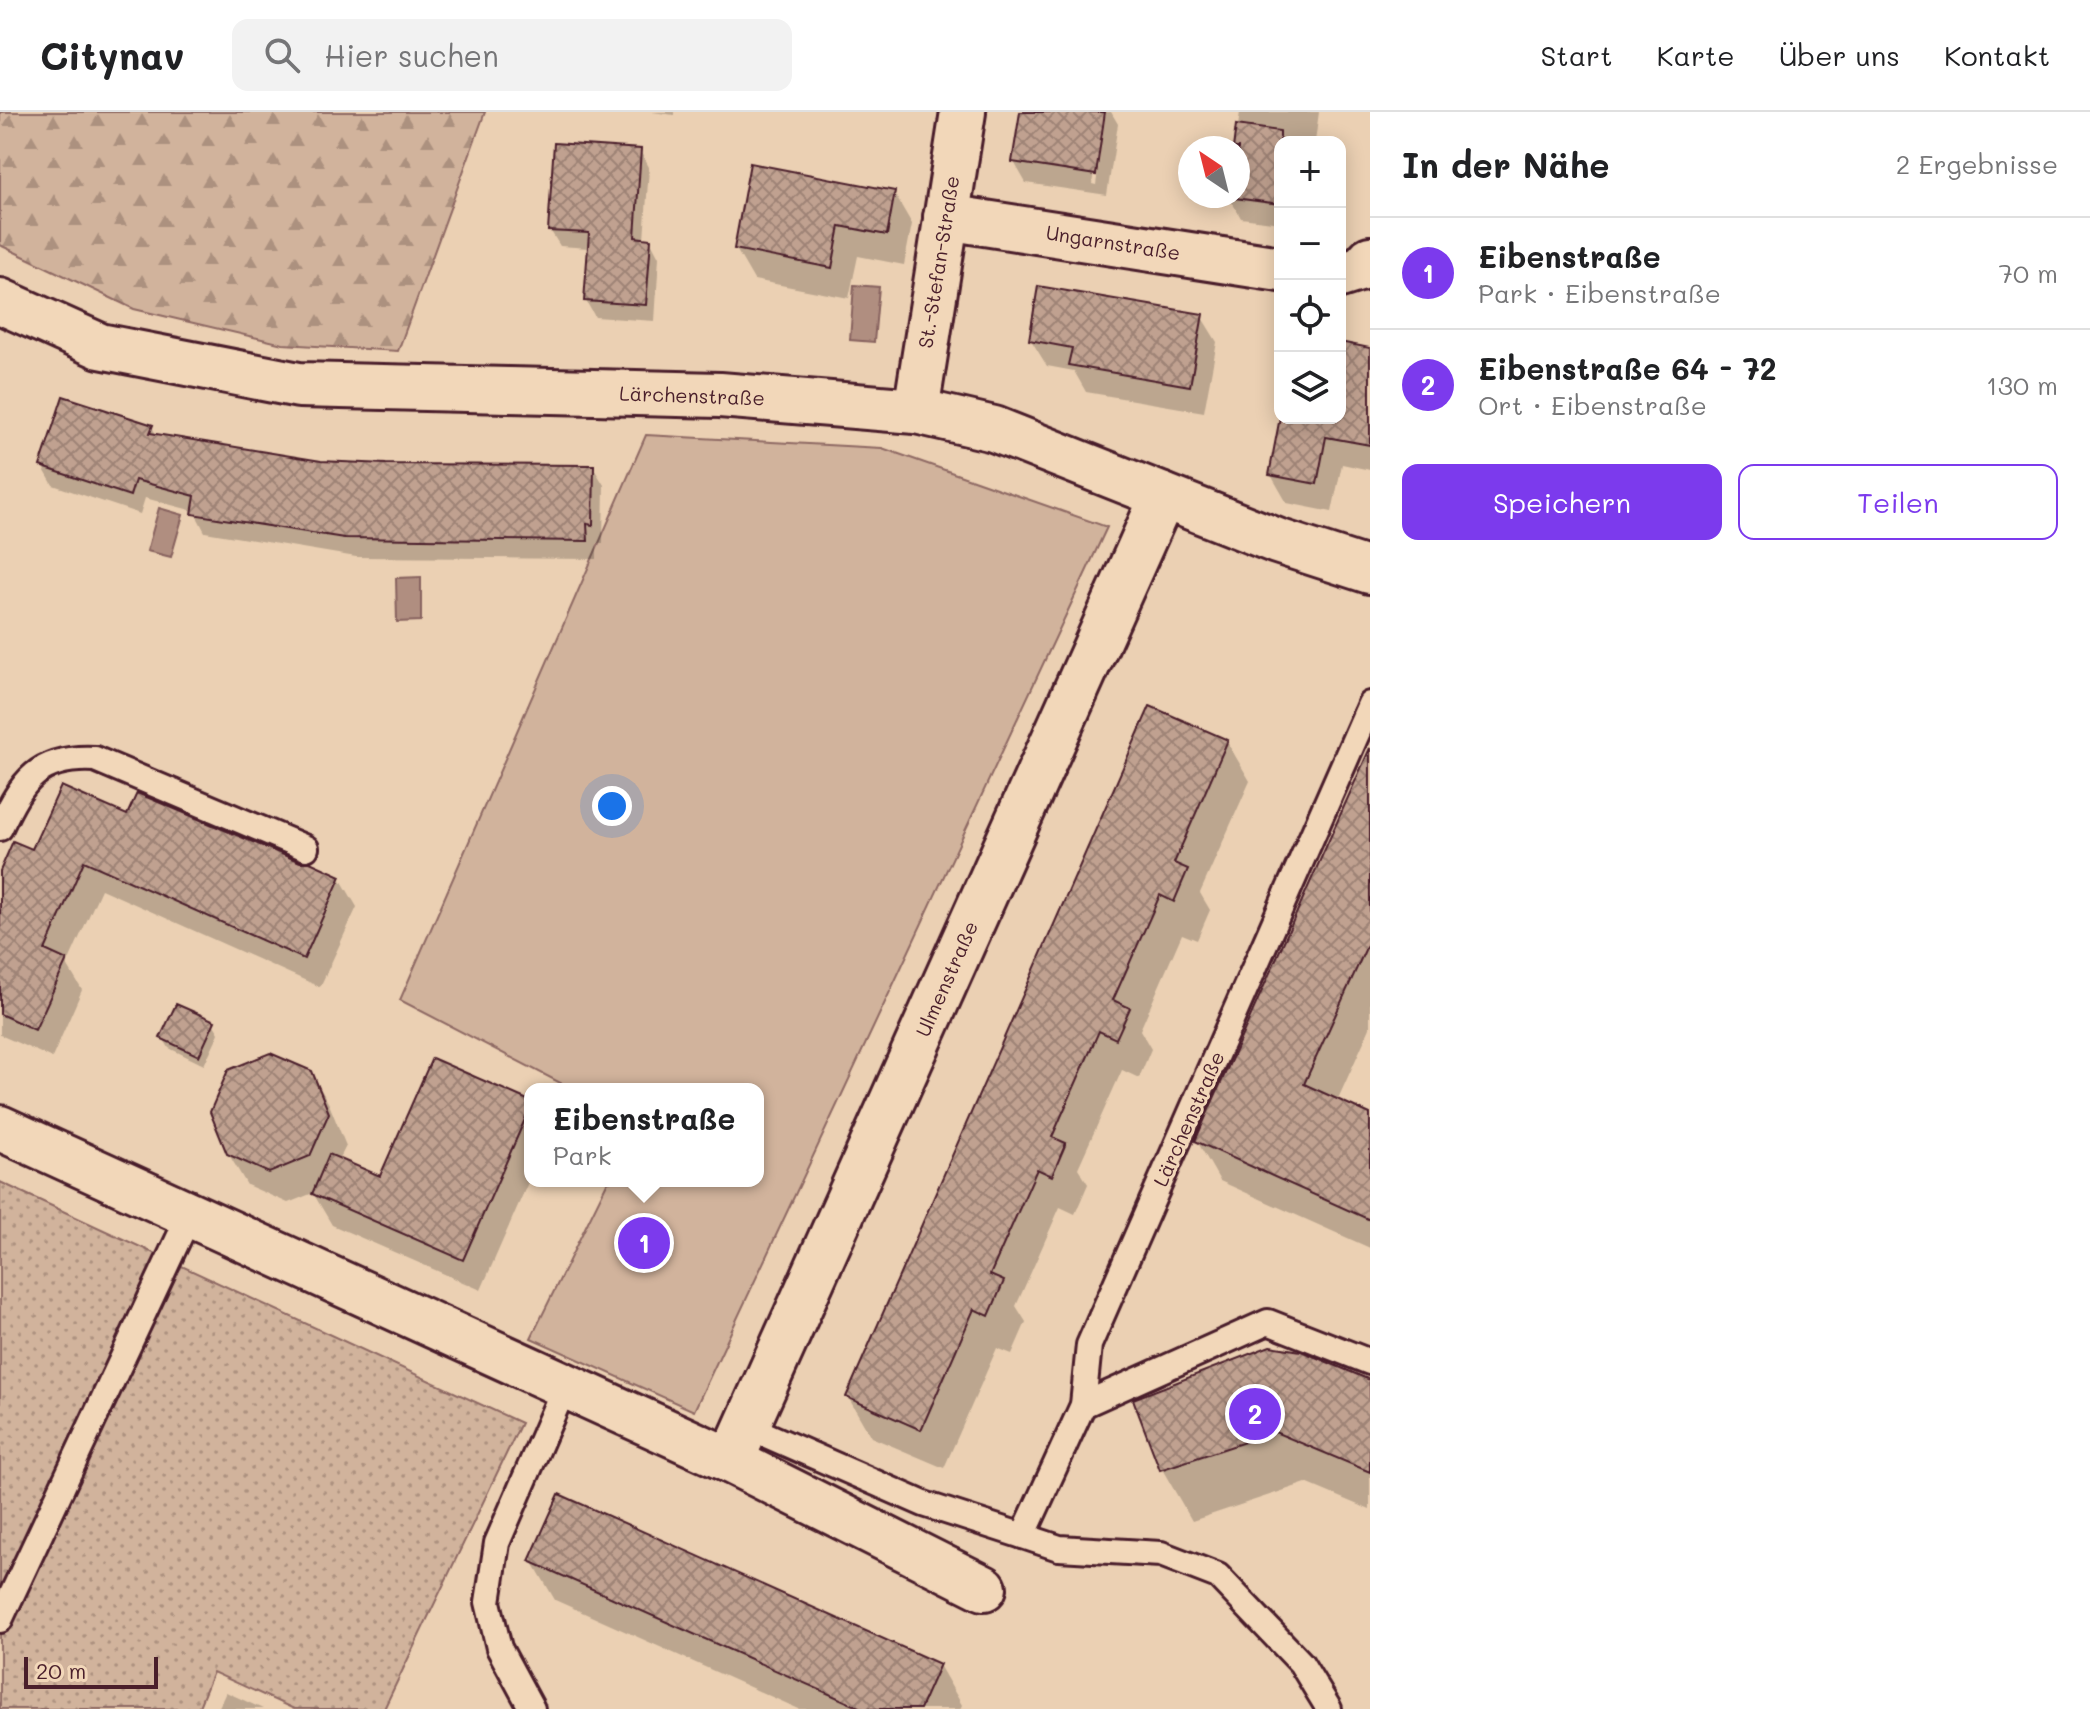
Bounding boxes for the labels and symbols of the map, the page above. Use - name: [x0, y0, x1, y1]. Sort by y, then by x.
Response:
- north arrow: [1178, 136, 1250, 208]
- street label: St.-Stefan-Straße: [912, 174, 964, 350]
- street label: Ungarnstraße: [1044, 219, 1182, 265]
- street label: Lärchenstraße: [619, 379, 765, 411]
- your location: [592, 786, 632, 826]
- street label: Ulmenstraße: [909, 917, 983, 1040]
- street label: Lärchenstraße: [1147, 1047, 1230, 1190]
- pin: 1: [618, 1213, 670, 1273]
- pin: 2: [1229, 1384, 1281, 1444]
- scale bar: [24, 1653, 158, 1689]

